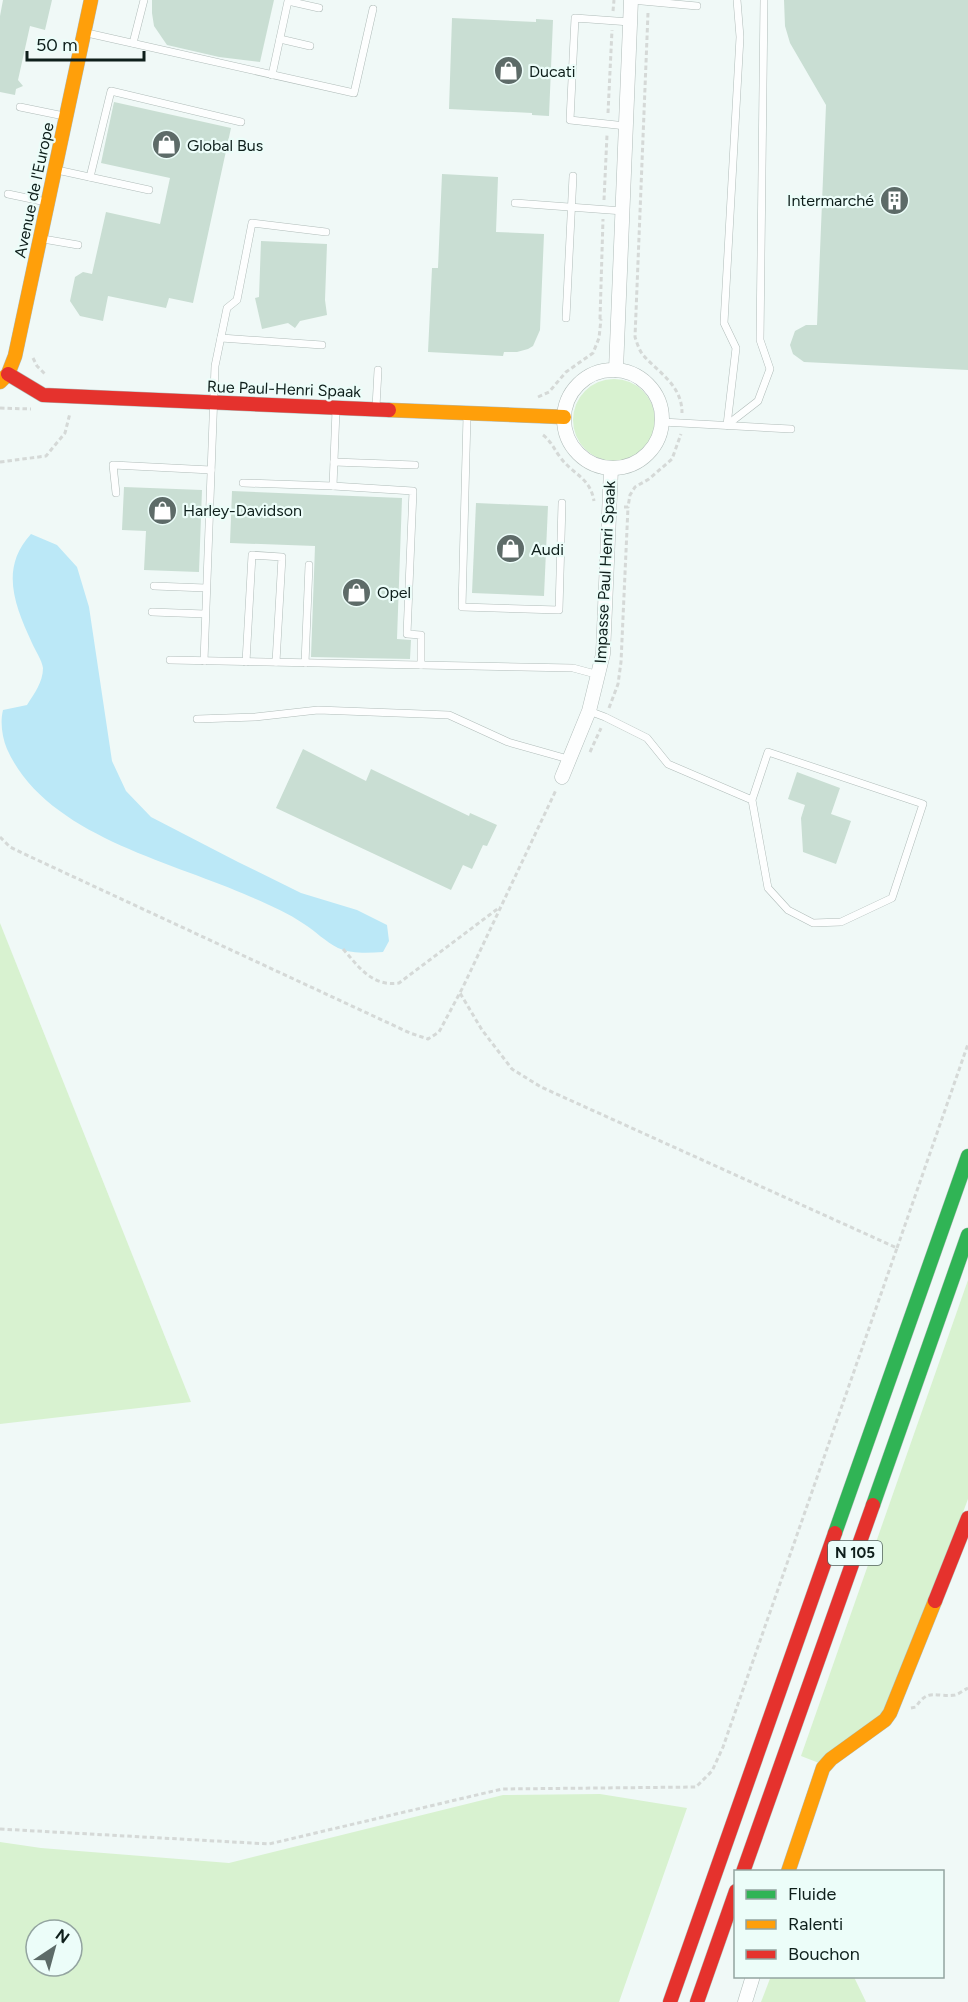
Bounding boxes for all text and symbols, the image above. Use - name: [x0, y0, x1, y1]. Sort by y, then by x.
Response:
- scale bar: [27, 24, 144, 62]
- text: 50 m: [36, 34, 78, 56]
- shop icon: Ducati: [492, 55, 524, 87]
- place label: Ducati: [529, 62, 576, 81]
- street label: Avenue de l'Europe: [10, 120, 58, 260]
- shop icon: Global Bus: [150, 129, 182, 161]
- place label: Global Bus: [187, 136, 263, 155]
- building icon: Intermarché: [879, 184, 911, 216]
- place label: Intermarché: [787, 191, 874, 210]
- street label: Rue Paul-Henri Spaak: [207, 377, 362, 401]
- street label: Impasse Paul Henri Spaak: [591, 480, 619, 664]
- shop icon: Harley-Davidson: [146, 494, 178, 526]
- place label: Harley-Davidson: [183, 501, 302, 520]
- shop icon: Audi: [494, 533, 526, 565]
- place label: Audi: [531, 540, 564, 559]
- shop icon: Opel: [340, 576, 372, 608]
- place label: Opel: [377, 583, 411, 602]
- road number: N 105: [828, 1541, 882, 1565]
- legend: [734, 1870, 944, 1978]
- text: Fluide: [788, 1883, 837, 1905]
- text: Ralenti: [788, 1913, 843, 1935]
- north arrow: [24, 1918, 84, 1978]
- text: N: [52, 1925, 73, 1948]
- text: Bouchon: [788, 1943, 860, 1965]

